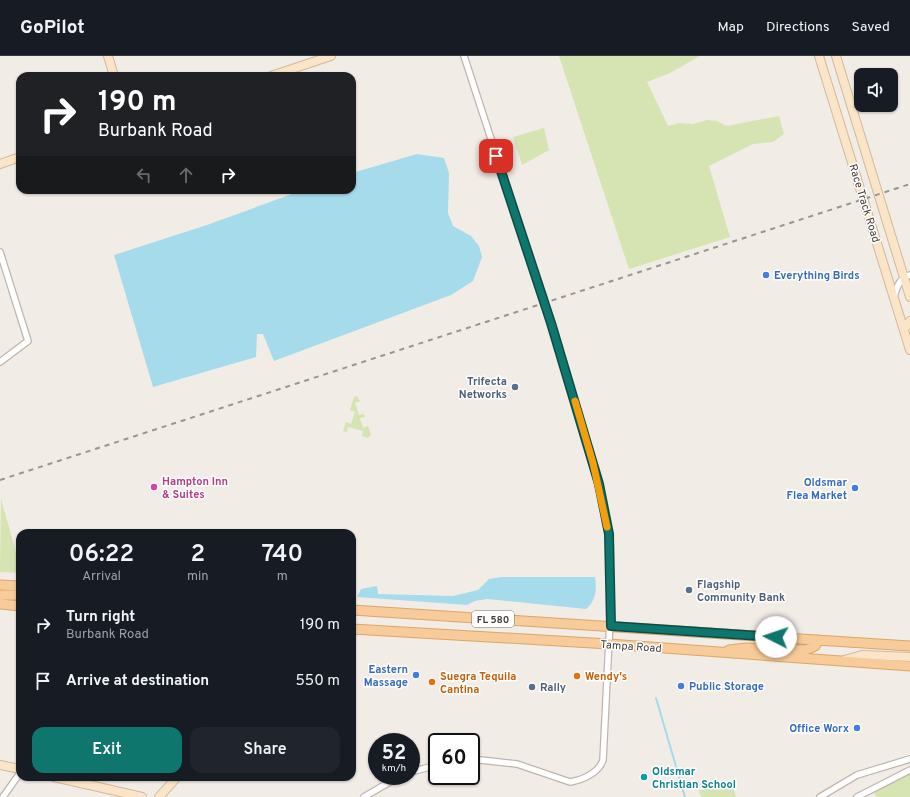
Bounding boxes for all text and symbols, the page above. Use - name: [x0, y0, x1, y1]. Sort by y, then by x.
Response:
- text: GoPilot: [20, 16, 85, 40]
- text: Map: [718, 19, 744, 36]
- text: Directions: [766, 19, 830, 36]
- text: Saved: [852, 19, 890, 36]
- map controls: [854, 68, 898, 112]
- button: sound: [854, 68, 898, 112]
- text: 190 m: [98, 85, 176, 121]
- icon: right: [32, 88, 84, 140]
- text: Burbank Road: [98, 120, 213, 143]
- pin: [479, 139, 513, 173]
- icon: arrive: [485, 145, 507, 167]
- street label: Race Track Road: [845, 162, 883, 244]
- icon: left: [133, 164, 155, 186]
- icon: ahead: [175, 164, 197, 186]
- icon: right: [217, 164, 239, 186]
- place label: Everything Birds: [774, 269, 860, 283]
- marker: Everything Birds: [761, 270, 771, 280]
- place label: Trifecta Networks: [459, 375, 507, 402]
- marker: Trifecta Networks: [510, 382, 520, 392]
- place label: Hampton Inn & Suites: [162, 475, 228, 502]
- place label: Oldsmar Flea Market: [787, 476, 847, 503]
- marker: Hampton Inn & Suites: [149, 482, 159, 492]
- marker: Oldsmar Flea Market: [850, 483, 860, 493]
- text: 06:22: [69, 540, 134, 570]
- text: 2: [191, 540, 205, 570]
- text: 740: [262, 540, 303, 570]
- text: Arrival: [82, 569, 121, 585]
- text: min: [187, 569, 209, 585]
- text: m: [277, 569, 288, 585]
- place label: Flagship Community Bank: [697, 578, 785, 605]
- marker: Flagship Community Bank: [684, 585, 694, 595]
- text: Turn right: [66, 608, 135, 627]
- road number: FL 580: [472, 611, 514, 627]
- icon: right: [32, 614, 54, 636]
- text: 190 m: [300, 616, 340, 635]
- position arrow: [755, 616, 797, 658]
- text: Burbank Road: [66, 627, 149, 643]
- street label: Tampa Road: [600, 638, 662, 656]
- place label: Eastern Massage: [364, 663, 408, 690]
- icon: arrive: [32, 670, 54, 692]
- marker: Eastern Massage: [411, 670, 421, 680]
- place label: Suegra Tequila Cantina: [440, 670, 517, 697]
- place label: Wendy's: [585, 670, 627, 684]
- marker: Wendy's: [572, 671, 582, 681]
- text: Arrive at destination: [66, 672, 209, 691]
- text: 550 m: [296, 672, 340, 691]
- marker: Suegra Tequila Cantina: [427, 677, 437, 687]
- place label: Public Storage: [689, 680, 764, 694]
- place label: Rally: [540, 681, 566, 695]
- marker: Public Storage: [676, 681, 686, 691]
- marker: Rally: [527, 682, 537, 692]
- place label: Office Worx: [789, 722, 850, 736]
- marker: Office Worx: [852, 723, 862, 733]
- button: Exit: [32, 727, 182, 773]
- button: Share: [190, 727, 340, 773]
- speed limit sign: 60: [428, 733, 480, 785]
- text: 52: [382, 741, 406, 767]
- text: km/h: [382, 762, 406, 775]
- place label: Oldsmar Christian School: [652, 765, 736, 792]
- marker: Oldsmar Christian School: [639, 772, 649, 782]

